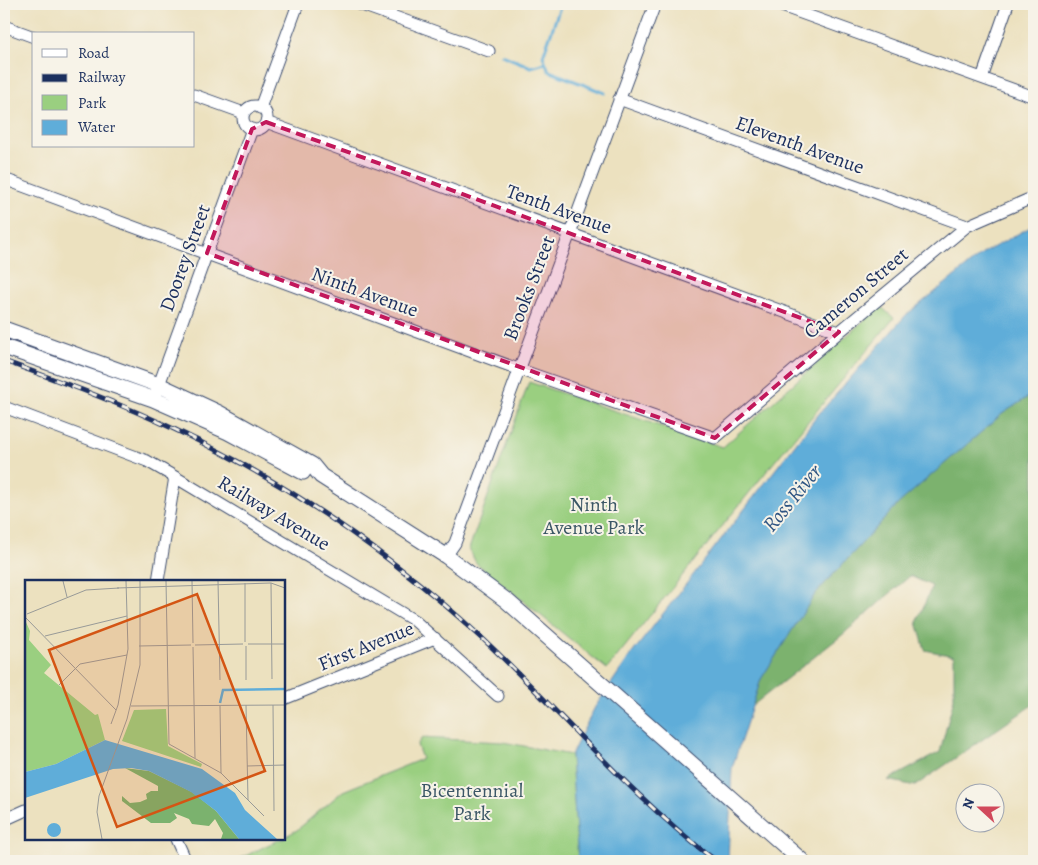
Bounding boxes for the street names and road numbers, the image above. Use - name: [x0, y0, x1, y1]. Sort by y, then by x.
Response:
- street label: Eleventh Avenue: [732, 109, 868, 181]
- street label: Tenth Avenue: [502, 177, 616, 241]
- street label: Doorey Street: [153, 200, 217, 315]
- street label: Brooks Street: [497, 231, 561, 344]
- street label: Cameron Street: [798, 241, 914, 345]
- street label: Ninth Avenue: [308, 260, 422, 324]
- street label: Railway Avenue: [213, 469, 335, 557]
- street label: First Avenue: [314, 614, 418, 677]

